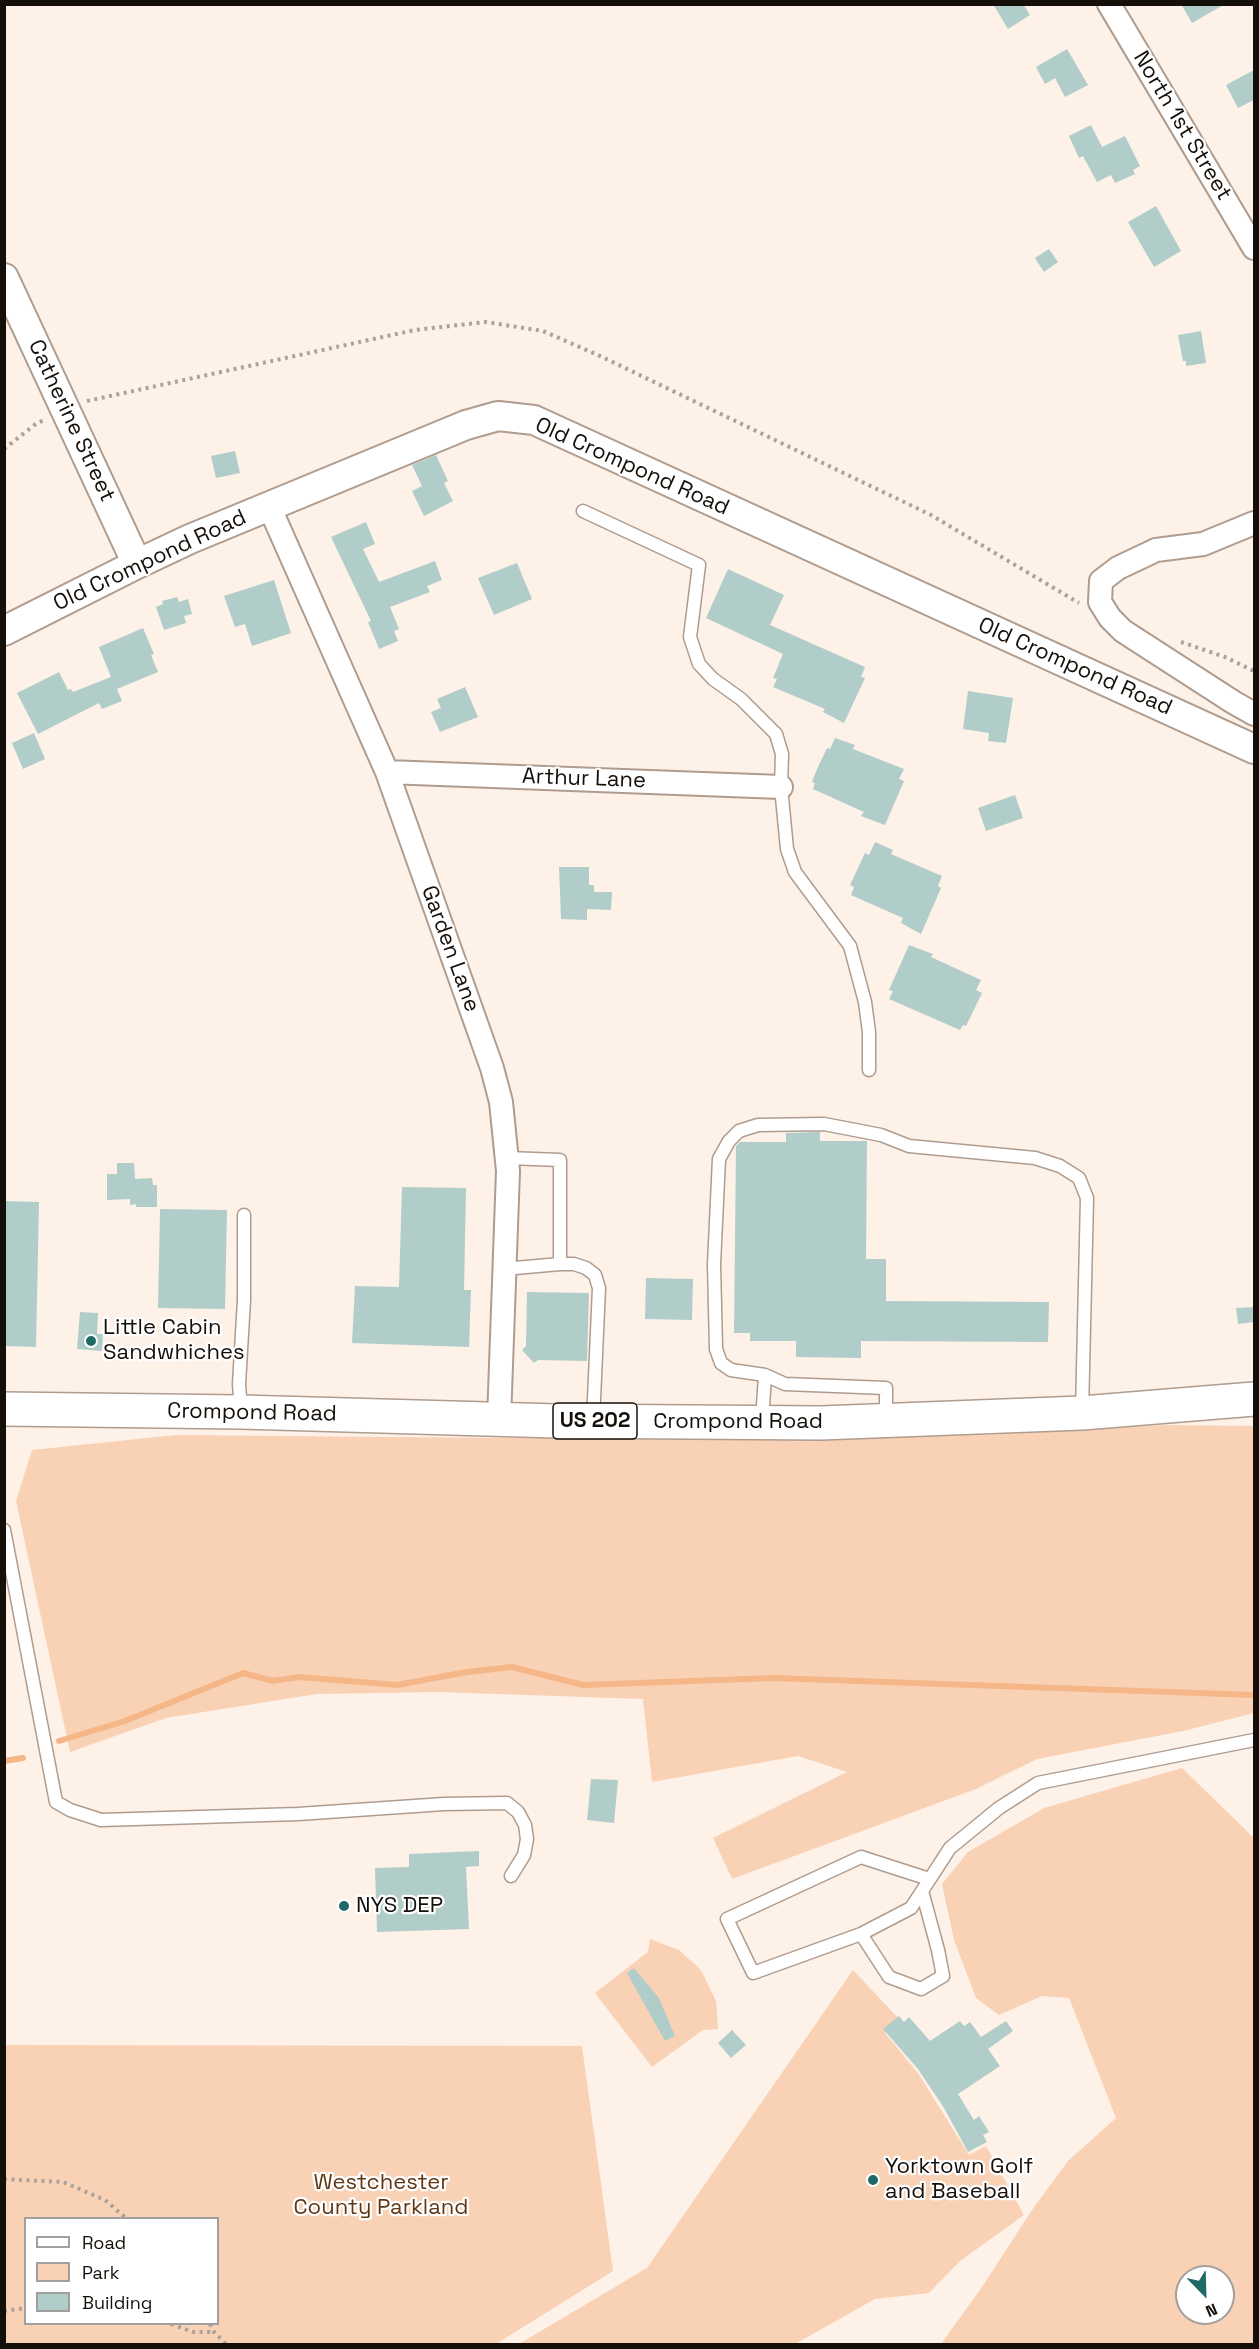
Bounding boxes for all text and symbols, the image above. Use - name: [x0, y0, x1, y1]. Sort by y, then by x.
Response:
- street label: North 1st Street: [1127, 47, 1237, 205]
- street label: Catherine Street: [22, 336, 120, 506]
- street label: Old Crompond Road: [531, 412, 733, 522]
- street label: Old Crompond Road: [49, 505, 251, 617]
- street label: Old Crompond Road: [974, 612, 1176, 722]
- street label: Arthur Lane: [521, 764, 647, 794]
- street label: Garden Lane: [415, 882, 485, 1016]
- place label: Little Cabin Sandwhiches: [103, 1315, 245, 1366]
- marker: Little Cabin Sandwhiches: [84, 1334, 98, 1348]
- street label: Crompond Road: [167, 1398, 337, 1428]
- road number: US 202: [553, 1403, 637, 1439]
- street label: Crompond Road: [653, 1409, 823, 1435]
- place label: NYS DEP: [356, 1893, 443, 1919]
- marker: NYS DEP: [337, 1899, 351, 1913]
- place label: Yorktown Golf and Baseball: [885, 2154, 1033, 2206]
- park label: Westchester County Parkland: [293, 2170, 469, 2222]
- marker: Yorktown Golf and Baseball: [866, 2173, 880, 2187]
- legend: [24, 2217, 219, 2325]
- text: Road: [82, 2231, 126, 2254]
- text: Park: [82, 2261, 119, 2284]
- north arrow: [1175, 2265, 1235, 2325]
- text: Building: [82, 2291, 152, 2314]
- text: N: [1202, 2298, 1220, 2322]

